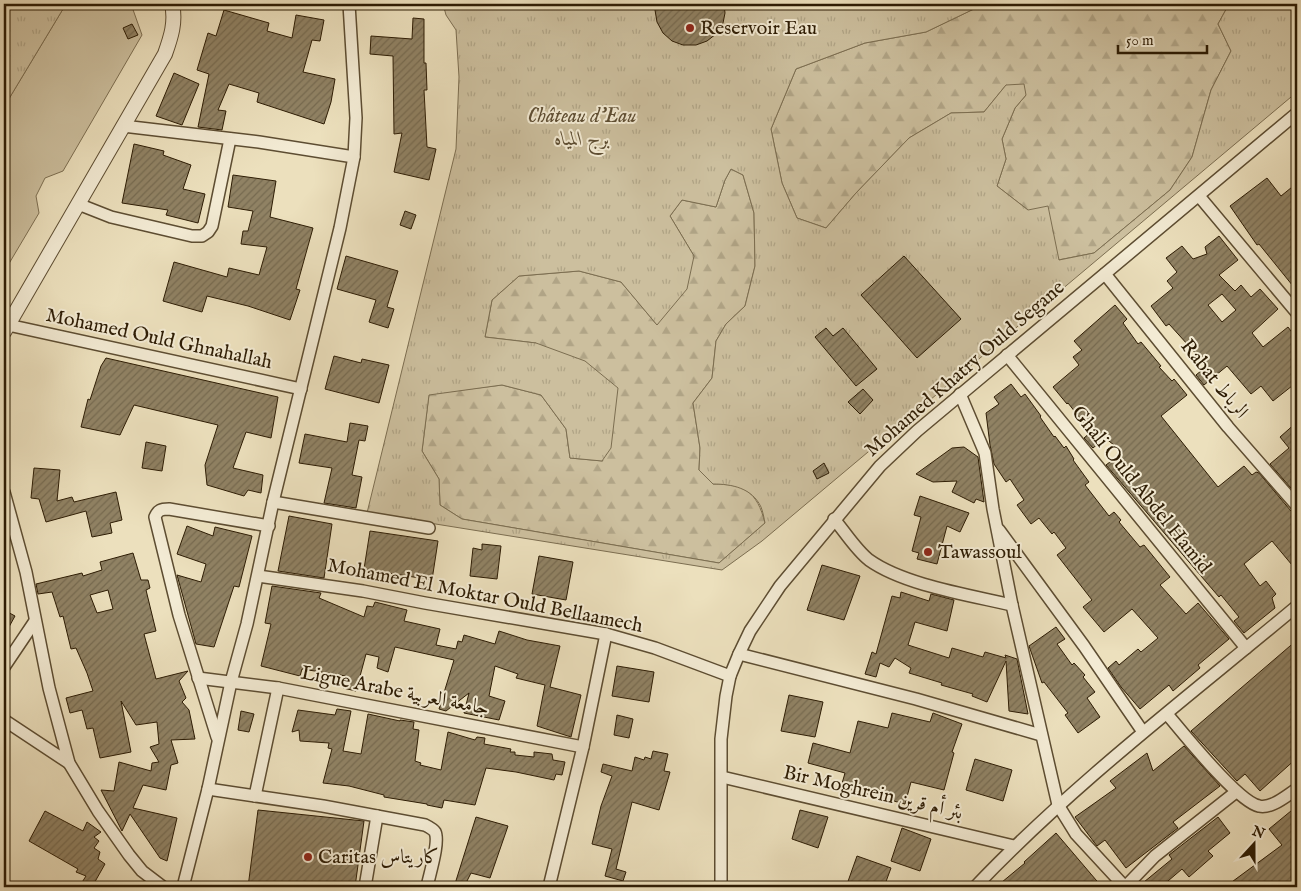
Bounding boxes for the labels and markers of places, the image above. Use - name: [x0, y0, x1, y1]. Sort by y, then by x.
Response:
- place label: Reservoir Eau: [700, 16, 817, 41]
- marker: Reservoir Eau: [684, 22, 696, 34]
- place label: Tawassoul: [938, 540, 1022, 565]
- marker: Tawassoul: [922, 546, 934, 558]
- place label: Caritas كاريتاس: [318, 845, 439, 870]
- marker: Caritas كاريتاس: [302, 851, 314, 863]

